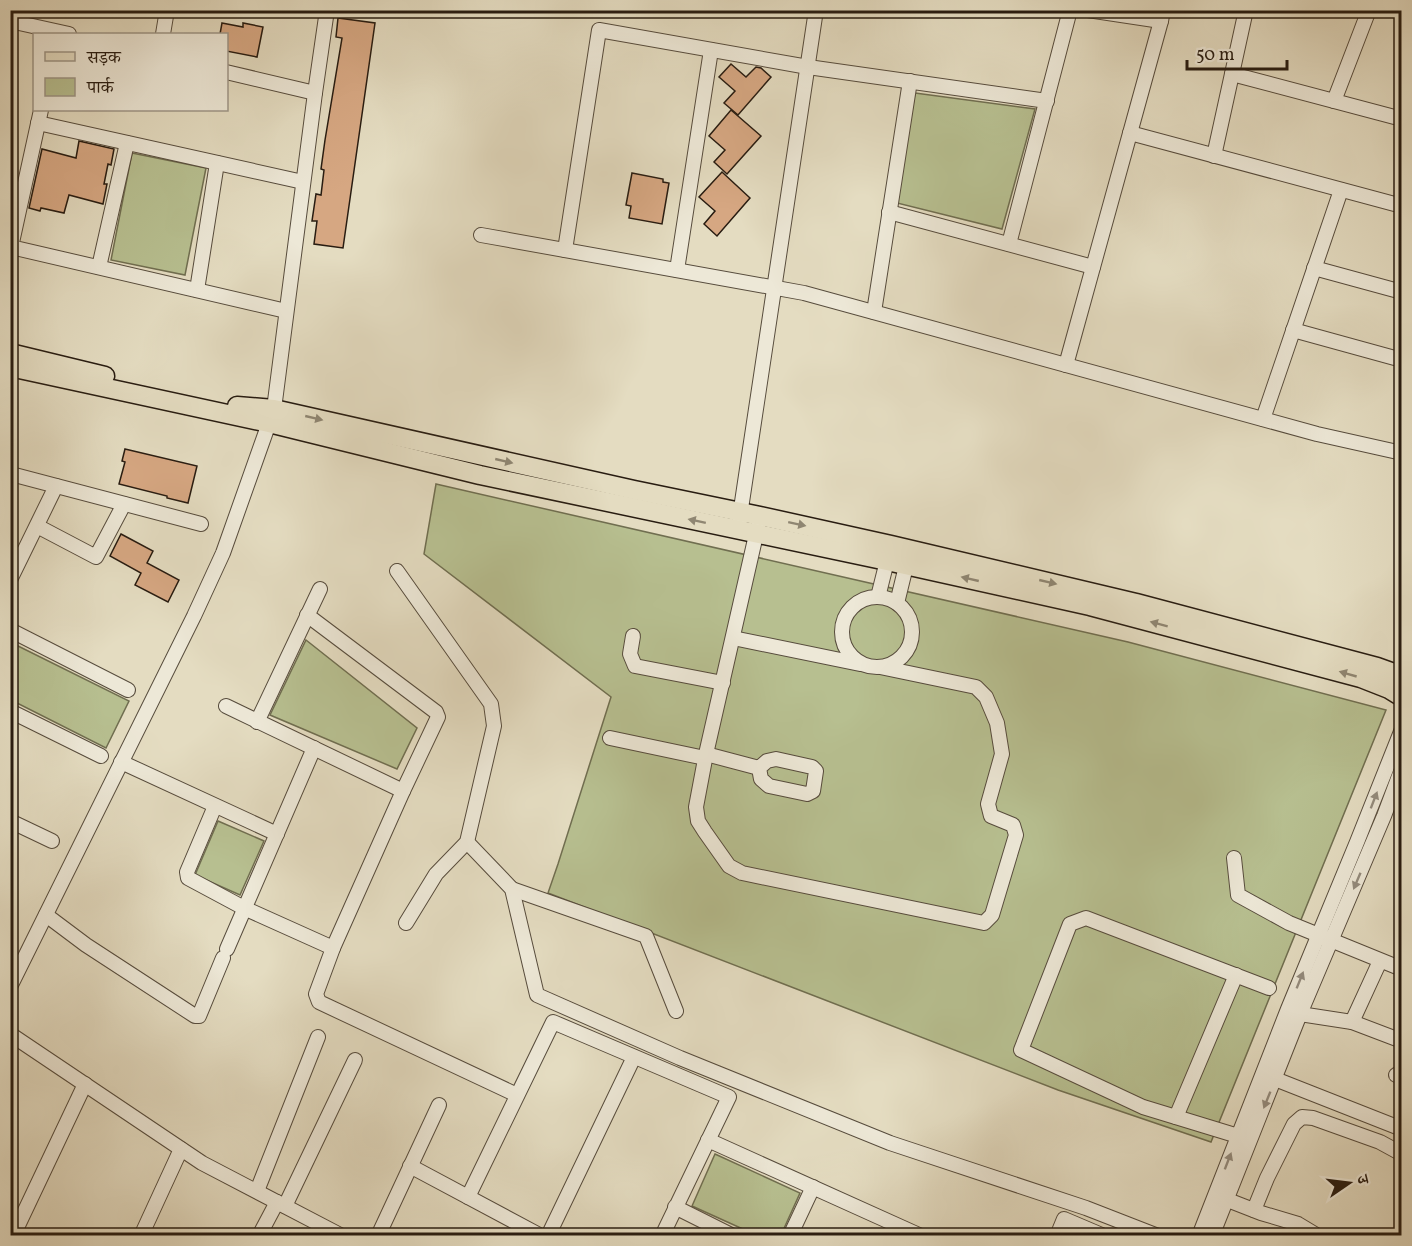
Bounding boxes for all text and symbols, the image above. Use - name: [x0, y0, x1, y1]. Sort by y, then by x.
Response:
- legend: [33, 33, 228, 111]
- scale bar: [1187, 33, 1288, 71]
- text: 50 m: [1196, 43, 1235, 68]
- text: सड़क: [86, 46, 122, 71]
- text: पार्क: [86, 76, 115, 101]
- one-way arrow: [304, 414, 323, 424]
- one-way arrow: [495, 457, 513, 467]
- one-way arrow: [688, 515, 706, 525]
- one-way arrow: [788, 520, 807, 529]
- one-way arrow: [961, 574, 979, 584]
- one-way arrow: [1039, 578, 1058, 588]
- one-way arrow: [1150, 619, 1169, 629]
- one-way arrow: [1339, 669, 1357, 678]
- one-way arrow: [1370, 791, 1379, 809]
- one-way arrow: [1352, 872, 1362, 890]
- one-way arrow: [1296, 971, 1305, 989]
- one-way arrow: [1262, 1091, 1272, 1109]
- one-way arrow: [1223, 1152, 1233, 1170]
- north arrow: [1319, 1153, 1379, 1213]
- text: उ: [1350, 1172, 1374, 1188]

